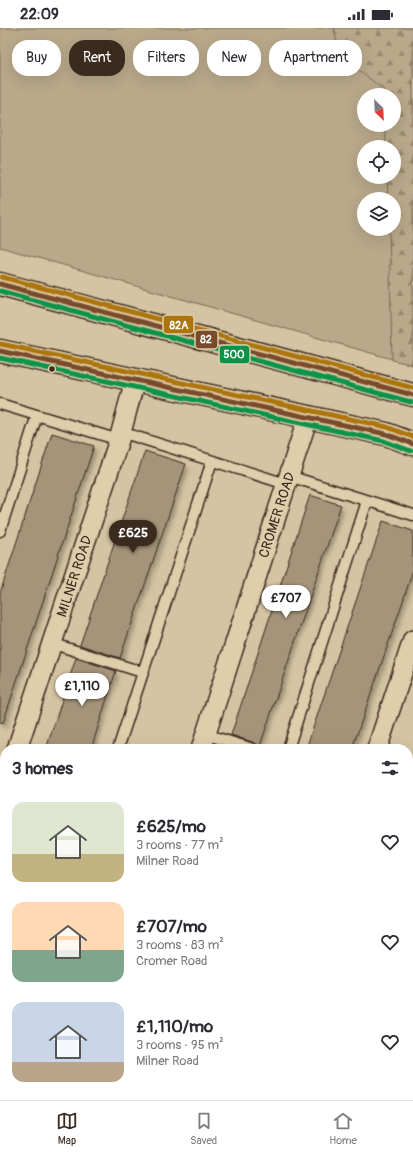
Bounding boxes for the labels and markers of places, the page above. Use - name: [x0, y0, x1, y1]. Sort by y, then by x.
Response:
- unlabelled marker: [47, 364, 57, 374]
- pin: £625: [109, 520, 157, 554]
- pin: £707: [262, 585, 310, 619]
- pin: £1,110: [49, 673, 115, 707]

